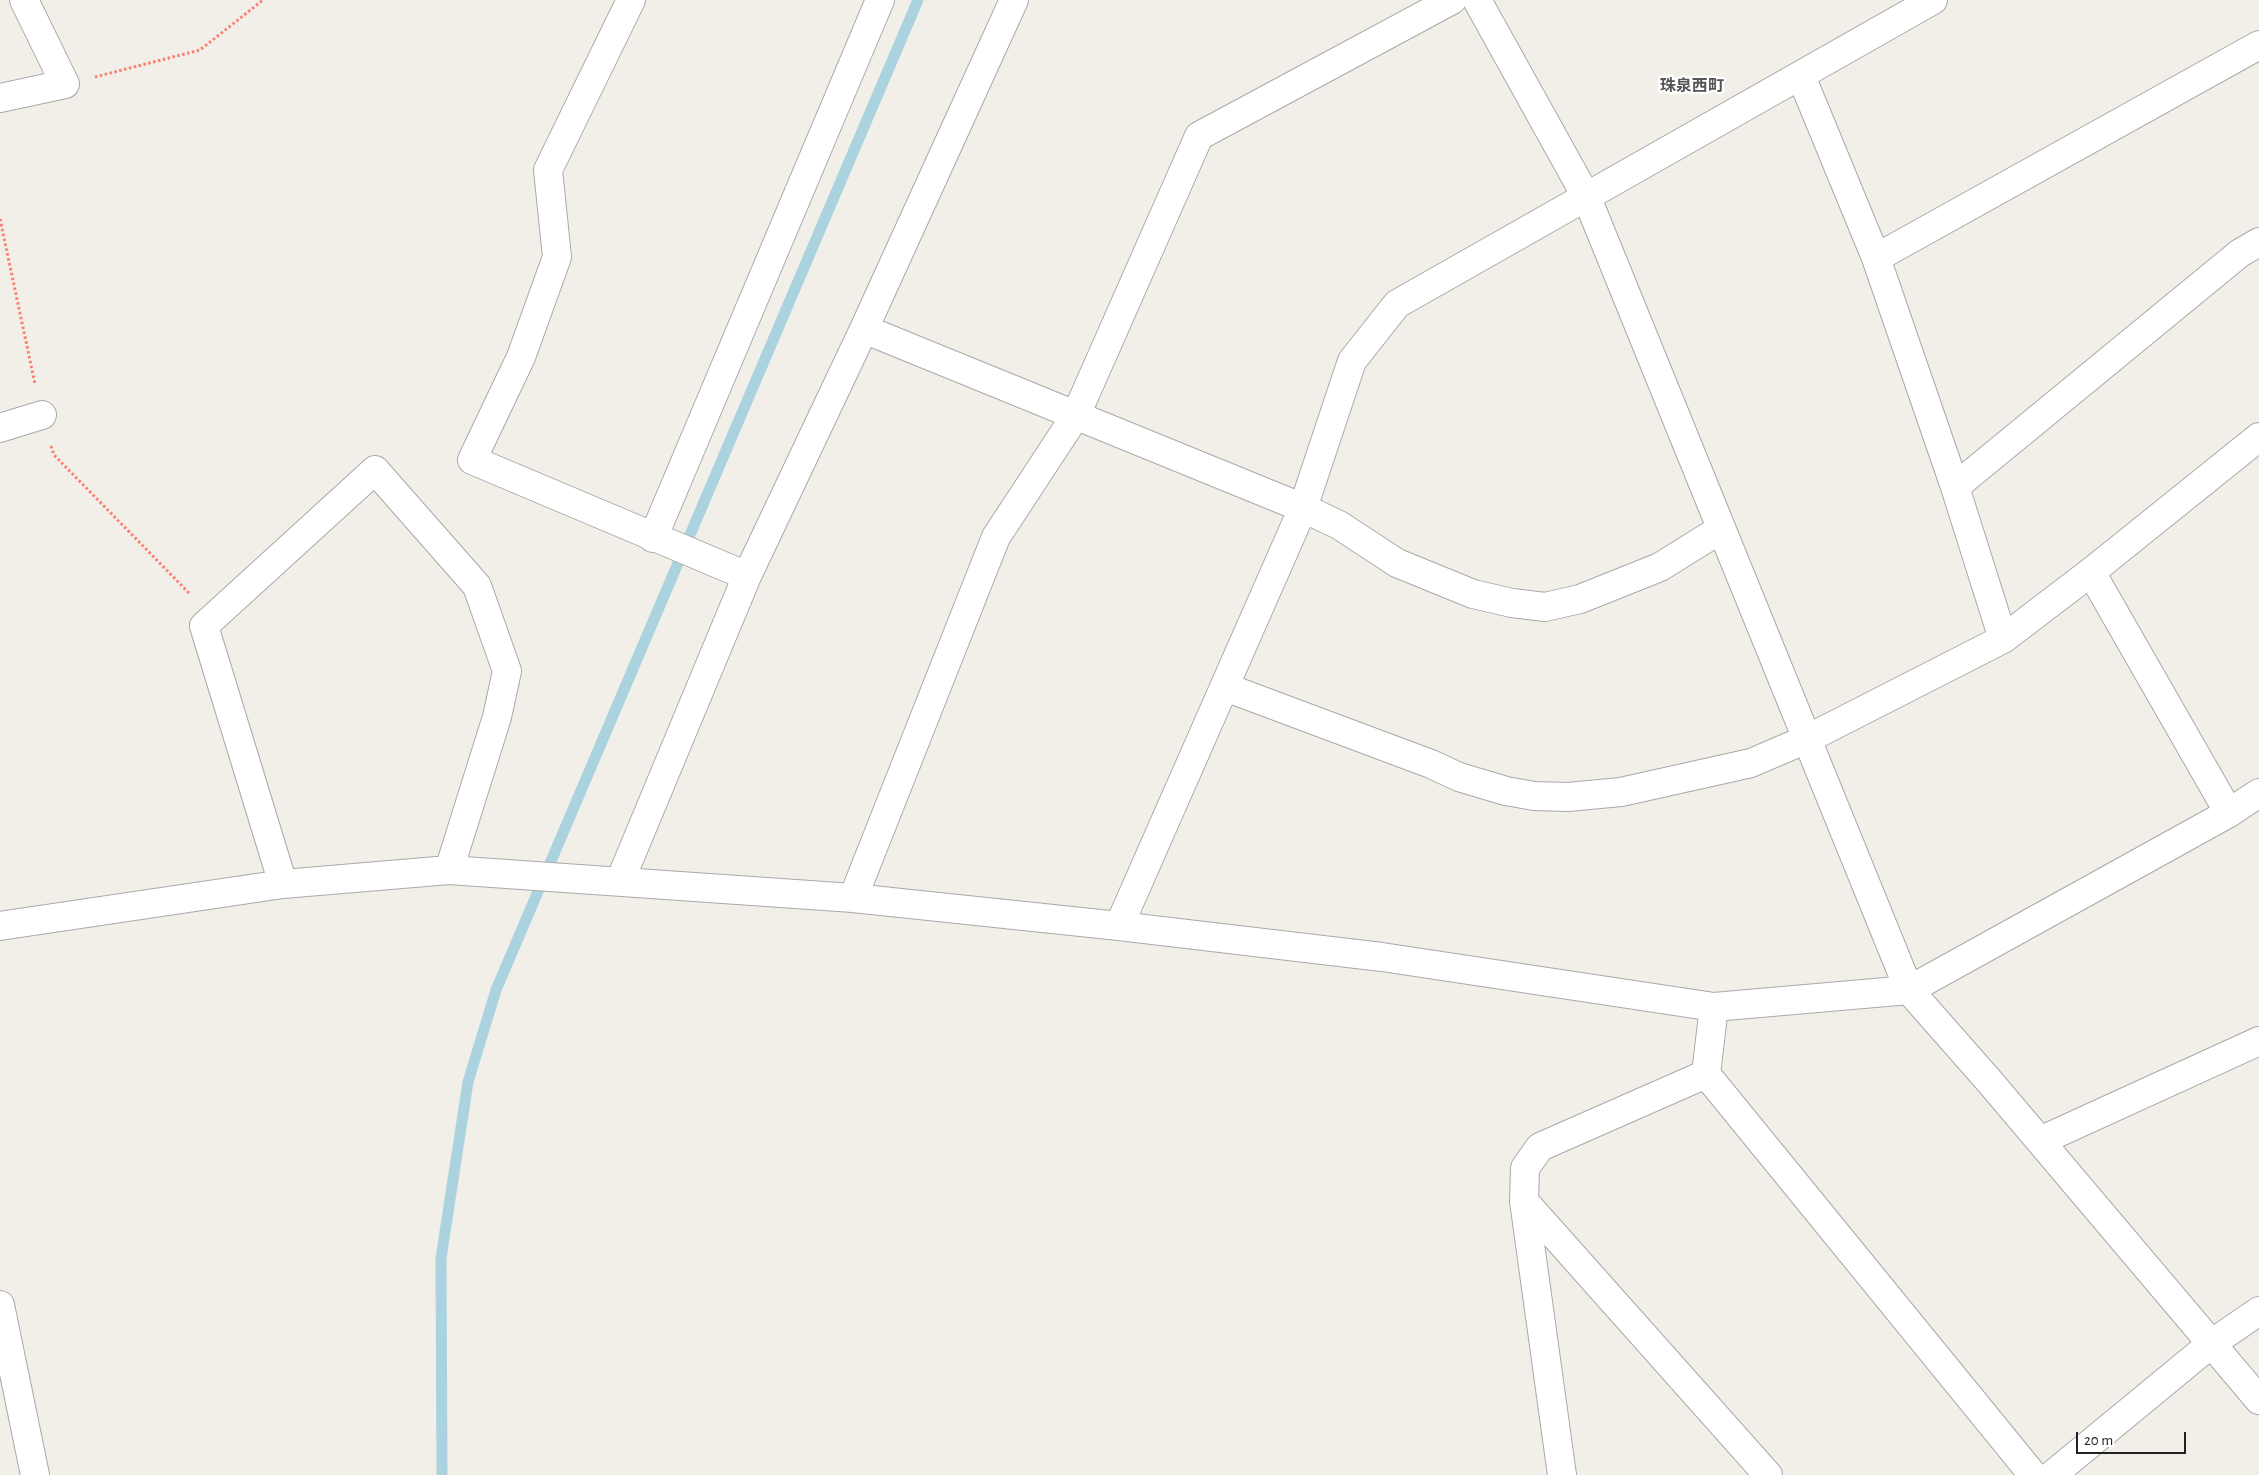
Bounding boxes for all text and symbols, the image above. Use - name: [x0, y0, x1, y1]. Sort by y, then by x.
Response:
- district label: 珠泉西町: [1660, 76, 1724, 96]
- scale bar: [2079, 1422, 2189, 1454]
- text: 20 m: [2084, 1433, 2113, 1448]

